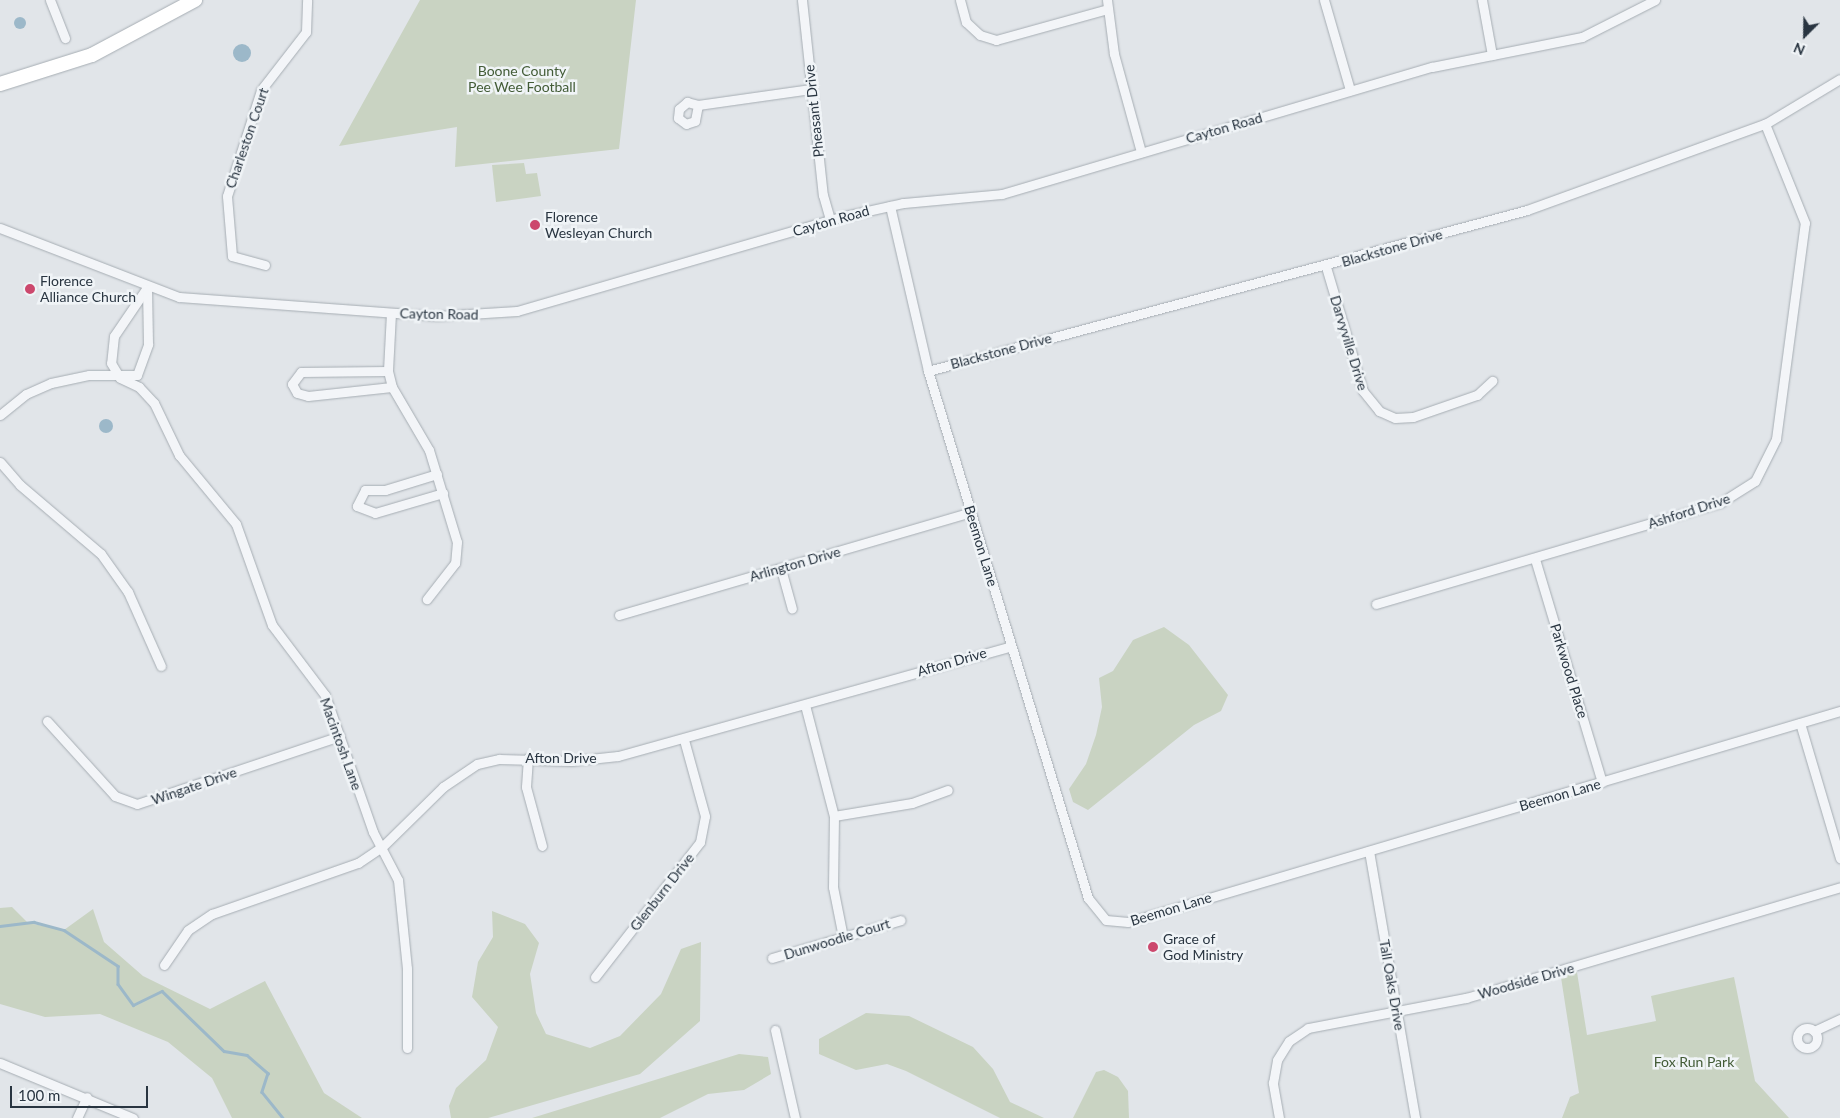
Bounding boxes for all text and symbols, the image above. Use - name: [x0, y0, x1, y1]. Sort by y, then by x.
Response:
- north arrow: [1780, 10, 1830, 60]
- text: N: [1791, 39, 1807, 59]
- park label: Boone County Pee Wee Football: [468, 63, 576, 95]
- street label: Pheasant Drive: [801, 64, 827, 158]
- street label: Charleston Court: [222, 85, 272, 191]
- street label: Cayton Road: [1184, 109, 1264, 147]
- street label: Cayton Road: [791, 202, 871, 240]
- place label: Florence Wesleyan Church: [545, 209, 652, 242]
- marker: Florence Wesleyan Church: [529, 219, 541, 231]
- street label: Blackstone Drive: [1340, 226, 1444, 270]
- place label: Florence Alliance Church: [40, 273, 136, 306]
- marker: Florence Alliance Church: [24, 283, 36, 295]
- street label: Darvyville Drive: [1327, 293, 1371, 393]
- street label: Cayton Road: [399, 305, 479, 323]
- street label: Blackstone Drive: [949, 329, 1053, 373]
- street label: Ashford Drive: [1646, 490, 1732, 532]
- street label: Beemon Lane: [961, 503, 1001, 589]
- street label: Arlington Drive: [748, 543, 842, 585]
- street label: Parkwood Place: [1547, 622, 1591, 720]
- street label: Afton Drive: [915, 644, 989, 680]
- street label: Macintosh Lane: [316, 695, 366, 793]
- street label: Afton Drive: [525, 750, 597, 766]
- street label: Wingate Drive: [149, 764, 239, 808]
- street label: Beemon Lane: [1517, 775, 1603, 815]
- street label: Glenburn Drive: [626, 850, 698, 934]
- street label: Beemon Lane: [1128, 889, 1214, 929]
- street label: Dunwoodie Court: [782, 915, 892, 963]
- place label: Grace of God Ministry: [1163, 931, 1243, 964]
- street label: Tall Oaks Drive: [1376, 938, 1408, 1032]
- marker: Grace of God Ministry: [1147, 941, 1159, 953]
- street label: Woodside Drive: [1476, 959, 1576, 1003]
- park label: Fox Run Park: [1654, 1054, 1734, 1070]
- scale bar: [12, 1076, 150, 1108]
- text: 100 m: [18, 1086, 60, 1104]

